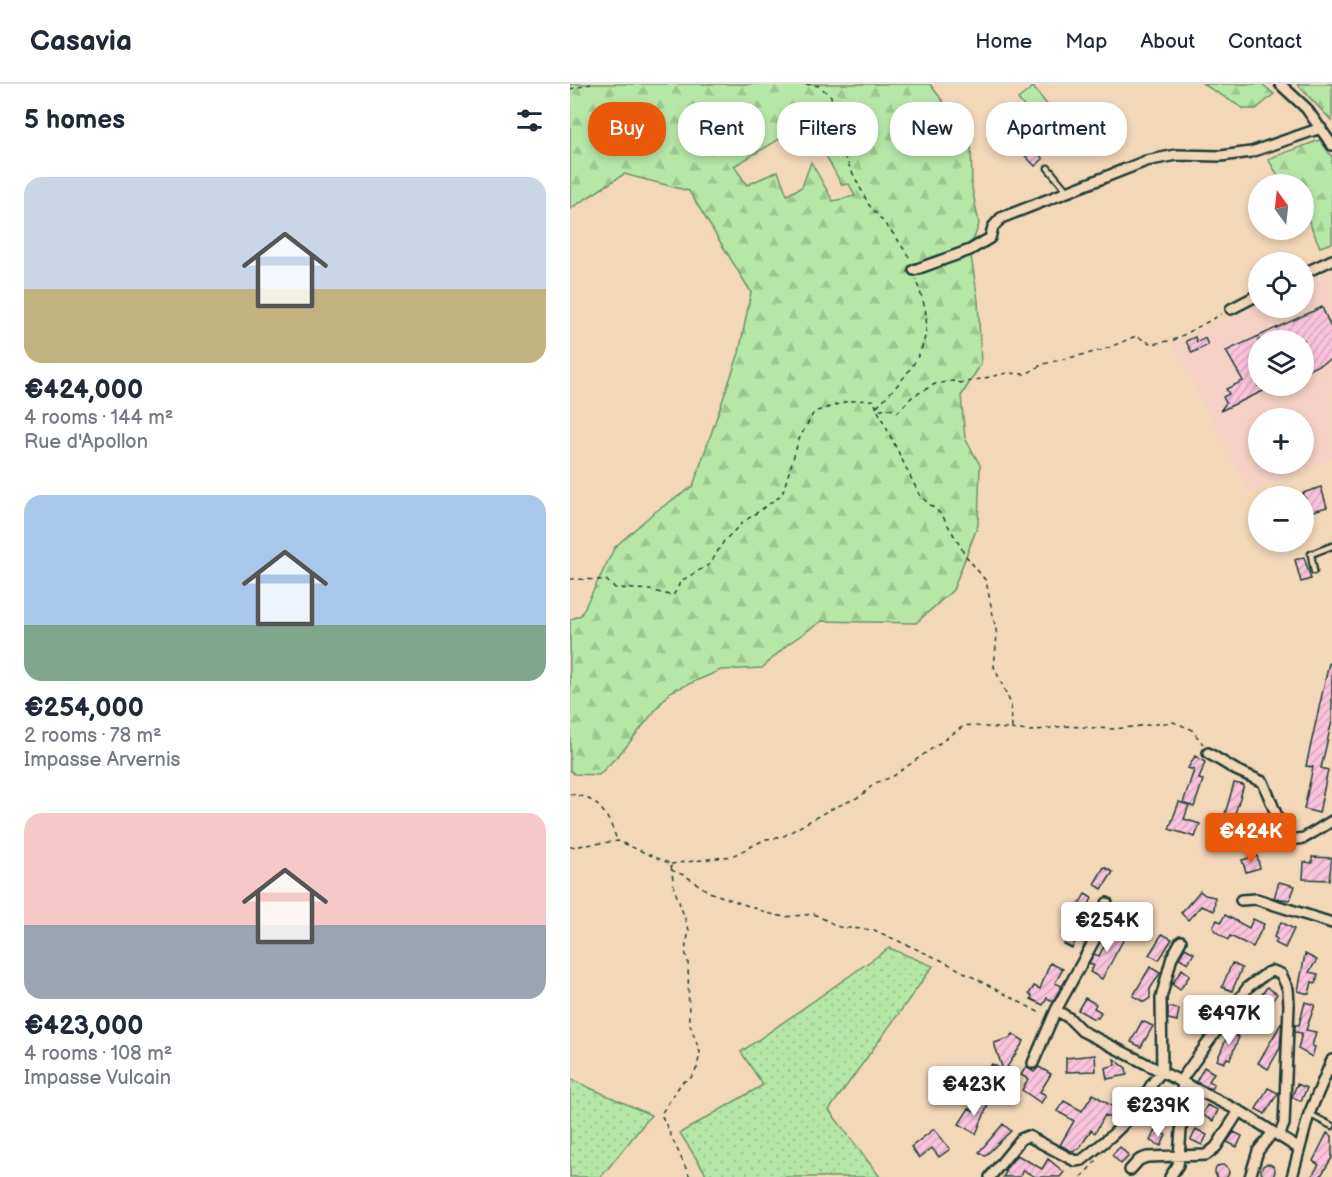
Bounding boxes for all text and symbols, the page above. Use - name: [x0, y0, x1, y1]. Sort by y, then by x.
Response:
- text: Casavia: [30, 25, 132, 58]
- text: Home: [975, 29, 1032, 54]
- text: Map: [1065, 29, 1107, 54]
- text: About: [1140, 29, 1195, 54]
- text: Contact: [1228, 29, 1302, 54]
- chip: Buy: [588, 102, 666, 156]
- chip: Rent: [678, 102, 765, 156]
- chip: Filters: [777, 102, 878, 156]
- chip: New: [890, 102, 974, 156]
- chip: Apartment: [986, 102, 1127, 156]
- icon: filters: [513, 104, 546, 137]
- text: 5 homes: [24, 105, 125, 136]
- north arrow: [1248, 174, 1314, 240]
- map controls: [1248, 174, 1314, 552]
- icon: home: [231, 216, 339, 324]
- button: locate: [1248, 252, 1314, 318]
- button: layers: [1248, 330, 1314, 396]
- text: €424,000: [24, 375, 143, 406]
- text: 4 rooms · 144 m²: [24, 406, 173, 430]
- button: +: [1248, 408, 1314, 474]
- text: Rue d'Apollon: [24, 430, 148, 454]
- button: −: [1248, 486, 1314, 552]
- icon: home: [231, 534, 339, 642]
- text: €254,000: [24, 693, 144, 724]
- text: 2 rooms · 78 m²: [24, 724, 162, 748]
- text: Impasse Arvernis: [24, 748, 180, 772]
- pin: €424K: [1209, 813, 1293, 864]
- text: €424K: [1219, 820, 1283, 844]
- icon: home: [231, 852, 339, 960]
- pin: €254K: [1065, 902, 1149, 953]
- text: €254K: [1075, 909, 1139, 933]
- pin: €497K: [1187, 995, 1271, 1046]
- text: €497K: [1197, 1002, 1261, 1026]
- text: €423,000: [24, 1011, 143, 1042]
- text: 4 rooms · 108 m²: [24, 1042, 172, 1066]
- text: Impasse Vulcain: [24, 1066, 171, 1090]
- pin: €423K: [932, 1066, 1016, 1117]
- text: €423K: [942, 1073, 1006, 1097]
- pin: €239K: [1116, 1087, 1200, 1138]
- text: €239K: [1126, 1094, 1190, 1118]

